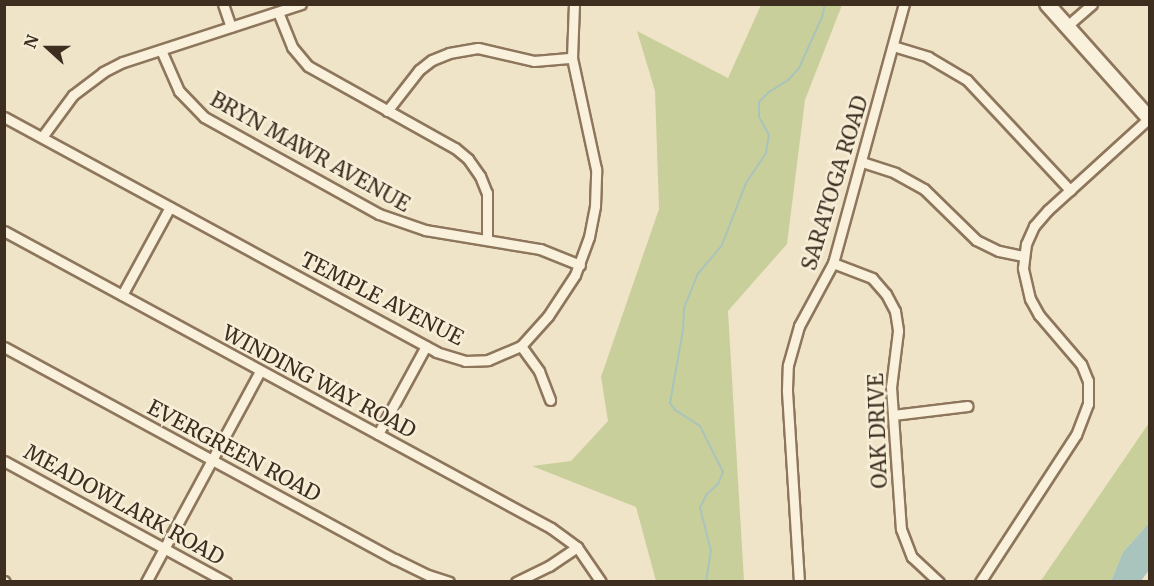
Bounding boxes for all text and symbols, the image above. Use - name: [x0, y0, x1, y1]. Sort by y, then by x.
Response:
- north arrow: [18, 18, 78, 78]
- text: N: [20, 32, 43, 51]
- street label: BRYN MAWR AVENUE: [206, 87, 414, 217]
- street label: SARATOGA ROAD: [796, 93, 874, 273]
- street label: TEMPLE AVENUE: [296, 247, 468, 351]
- street label: WINDING WAY ROAD: [218, 320, 420, 444]
- street label: OAK DRIVE: [863, 373, 893, 489]
- street label: EVERGREEN ROAD: [143, 395, 325, 507]
- street label: MEADOWLARK ROAD: [19, 439, 229, 571]

